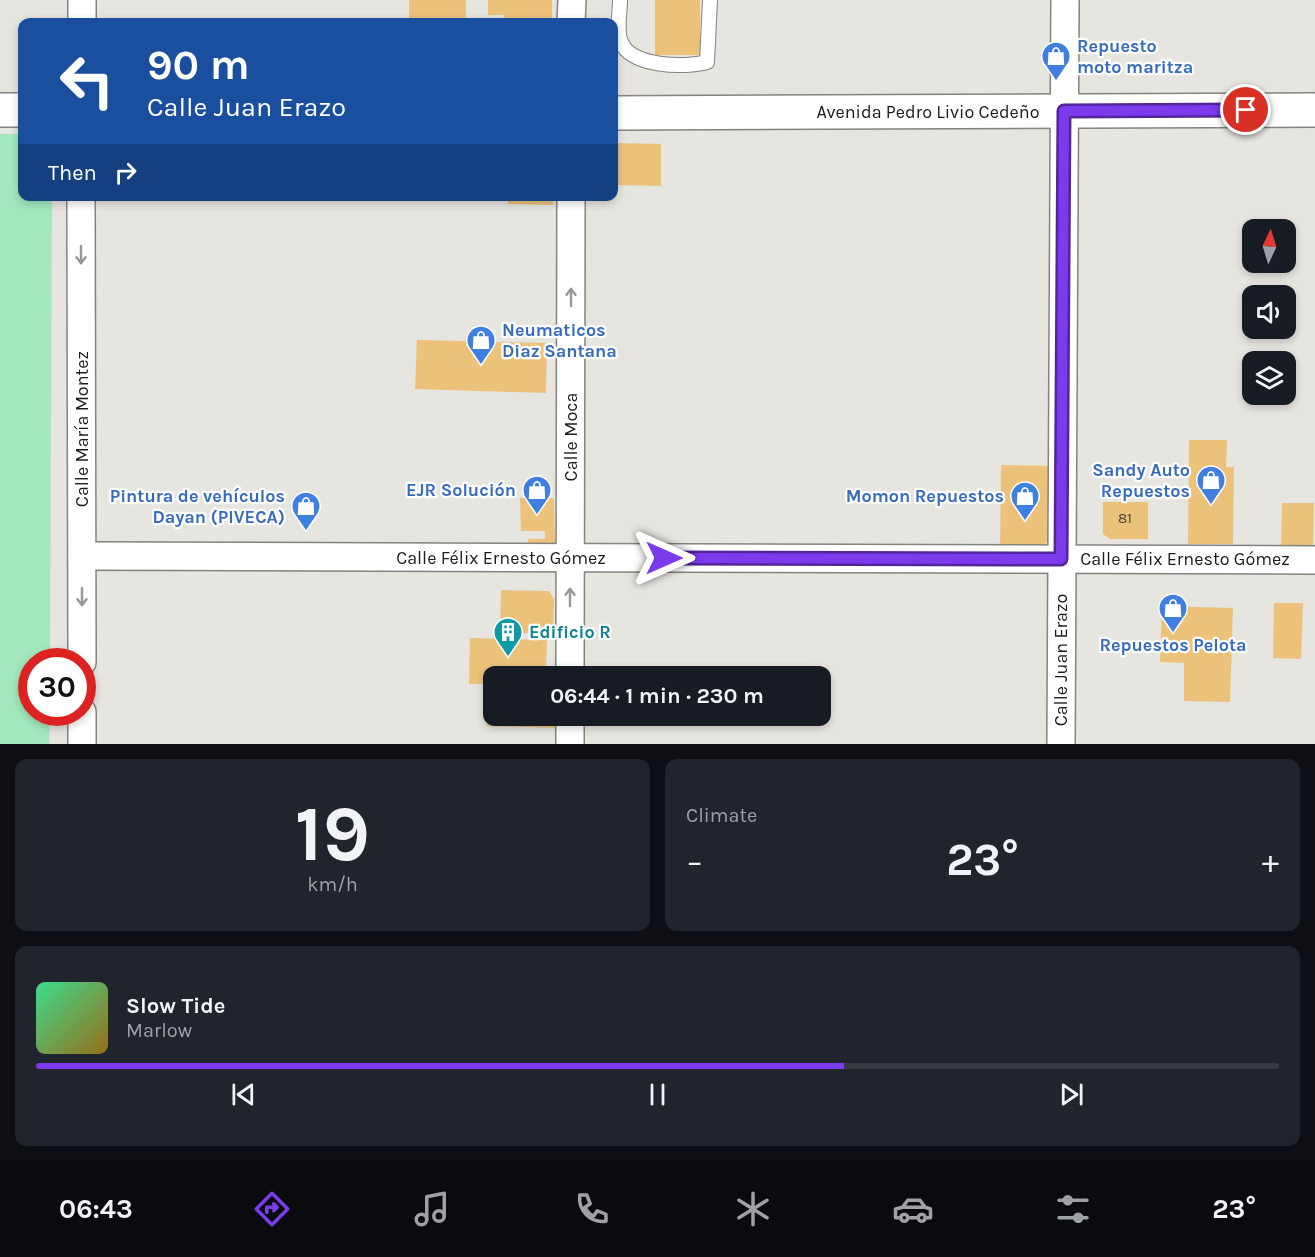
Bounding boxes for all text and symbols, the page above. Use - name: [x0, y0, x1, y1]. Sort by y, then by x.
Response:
- place label: Repuesto moto maritza: [1077, 35, 1193, 78]
- text: 90 m: [147, 40, 250, 90]
- shop icon: Repuesto moto maritza: [1040, 40, 1072, 82]
- icon: left: [48, 42, 126, 120]
- pin: [1220, 84, 1271, 135]
- text: Calle Juan Erazo: [147, 91, 346, 123]
- icon: arrive: [1229, 93, 1262, 126]
- street label: Avenida Pedro Livio Cedeño: [817, 101, 1040, 123]
- icon: right: [109, 156, 142, 189]
- text: Then: [48, 160, 97, 186]
- north arrow: [1242, 219, 1296, 273]
- map controls: [1242, 219, 1296, 405]
- one-way arrow: [75, 244, 87, 264]
- button: sound: [1242, 285, 1296, 339]
- one-way arrow: [565, 288, 577, 308]
- place label: Neumaticos Diaz Santana: [502, 319, 617, 362]
- shop icon: Neumaticos Diaz Santana: [465, 324, 497, 366]
- street label: Calle María Montez: [71, 351, 93, 507]
- button: layers: [1242, 351, 1296, 405]
- street label: Calle Moca: [560, 393, 582, 481]
- place label: Sandy Auto Repuestos: [1092, 459, 1190, 502]
- shop icon: Sandy Auto Repuestos: [1195, 464, 1227, 506]
- shop icon: EJR Solución: [521, 474, 553, 516]
- place label: EJR Solución: [406, 479, 516, 501]
- shop icon: Momon Repuestos: [1009, 480, 1041, 522]
- place label: Pintura de vehículos Dayan (PIVECA): [110, 485, 285, 528]
- place label: Momon Repuestos: [846, 485, 1004, 507]
- shop icon: Pintura de vehículos Dayan (PIVECA): [290, 490, 322, 532]
- house number: 81: [1118, 509, 1132, 527]
- position arrow: [632, 526, 696, 590]
- street label: Calle Félix Ernesto Gómez: [396, 547, 606, 569]
- street label: Calle Félix Ernesto Gómez: [1080, 548, 1290, 570]
- one-way arrow: [76, 586, 88, 606]
- one-way arrow: [564, 588, 576, 608]
- shop icon: Repuestos Pelota: [1157, 592, 1189, 634]
- street label: Calle Juan Erazo: [1050, 594, 1072, 726]
- building icon: Edificio R: [492, 616, 524, 658]
- place label: Edificio R: [529, 621, 611, 643]
- place label: Repuestos Pelota: [1099, 634, 1247, 656]
- speed limit sign: 30: [18, 648, 96, 726]
- text: 06:44 · 1 min · 230 m: [550, 683, 764, 709]
- text: 19: [295, 788, 370, 880]
- text: Climate: [686, 804, 757, 827]
- text: 23°: [946, 834, 1019, 886]
- text: −: [686, 842, 703, 880]
- text: +: [1262, 842, 1279, 880]
- text: km/h: [307, 873, 358, 896]
- text: Slow Tide: [126, 993, 226, 1019]
- text: Marlow: [126, 1019, 192, 1042]
- icon: previous: [227, 1078, 260, 1111]
- icon: pause: [641, 1078, 674, 1111]
- icon: next: [1055, 1078, 1088, 1111]
- icon: directions: [251, 1188, 293, 1230]
- icon: music: [411, 1188, 453, 1230]
- icon: phone: [571, 1188, 613, 1230]
- icon: climate: [732, 1188, 774, 1230]
- icon: car: [892, 1188, 934, 1230]
- icon: filters: [1052, 1188, 1094, 1230]
- text: 06:43: [59, 1193, 133, 1225]
- text: 23°: [1212, 1193, 1256, 1225]

